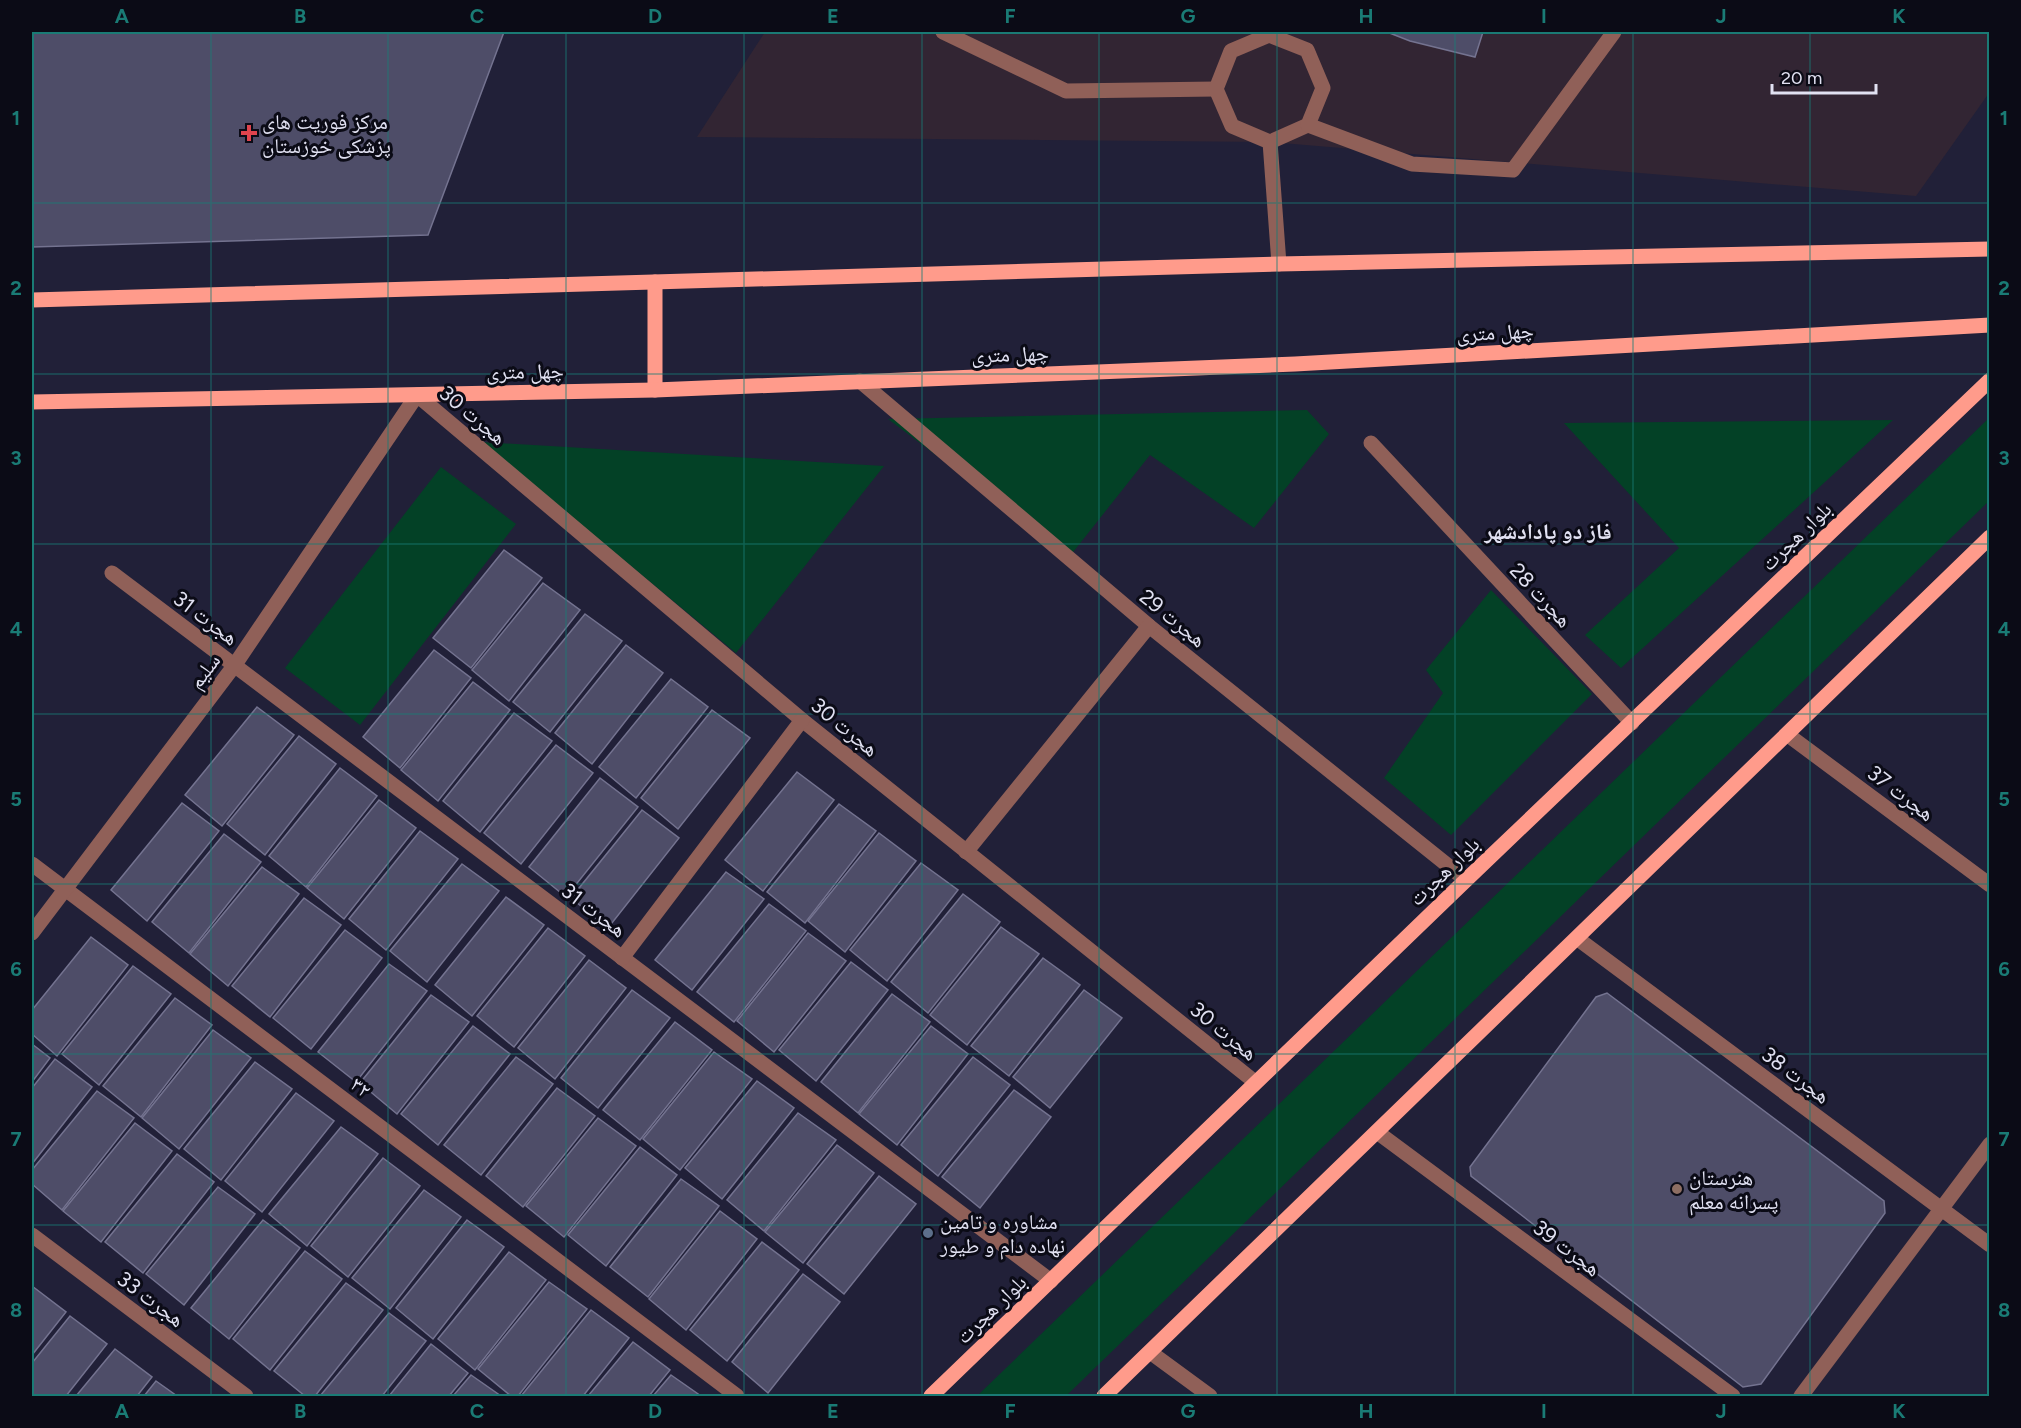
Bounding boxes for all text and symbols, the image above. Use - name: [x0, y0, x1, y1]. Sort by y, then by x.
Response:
- text: A: [115, 4, 130, 28]
- text: B: [294, 4, 306, 28]
- text: C: [470, 4, 484, 28]
- text: D: [648, 4, 662, 28]
- text: E: [827, 4, 839, 28]
- text: F: [1004, 4, 1016, 28]
- text: G: [1181, 4, 1196, 28]
- text: H: [1359, 4, 1374, 28]
- text: I: [1541, 4, 1547, 28]
- text: J: [1715, 4, 1727, 28]
- text: K: [1892, 4, 1906, 28]
- scale bar: [1772, 57, 1876, 95]
- text: 20 m: [1781, 67, 1822, 89]
- text: 1: [12, 106, 20, 130]
- text: 1: [2000, 106, 2008, 130]
- place label: مرکز فوریت های پزشکی خوزستان: [262, 109, 391, 159]
- marker: مرکز فوریت های پزشکی خوزستان: [240, 124, 258, 142]
- text: 2: [10, 276, 22, 300]
- text: 2: [1998, 276, 2010, 300]
- street label: چهل متری: [1456, 317, 1534, 348]
- street label: چهل متری: [971, 340, 1049, 369]
- street label: چهل متری: [486, 358, 564, 385]
- street label: هجرت 30: [435, 380, 511, 450]
- text: 3: [10, 446, 22, 470]
- text: 3: [1998, 446, 2010, 470]
- street label: بلوار هجرت: [1756, 496, 1836, 576]
- district label: فاز دو پادادشهر: [1483, 518, 1612, 545]
- street label: هجرت 28: [1505, 558, 1577, 632]
- street label: هجرت 29: [1135, 584, 1211, 652]
- street label: هجرت 31: [169, 586, 243, 650]
- text: 4: [10, 617, 23, 641]
- text: 4: [1998, 617, 2011, 641]
- street label: سلیم: [183, 648, 227, 695]
- street label: هجرت 30: [806, 692, 884, 762]
- street label: هجرت 37: [1863, 760, 1939, 826]
- text: 5: [10, 787, 22, 811]
- text: 5: [1998, 787, 2010, 811]
- street label: بلوار هجرت: [1404, 831, 1484, 911]
- street label: هجرت 31: [557, 878, 631, 942]
- text: 6: [10, 957, 22, 981]
- text: 6: [1998, 957, 2010, 981]
- street label: هجرت 30: [1185, 996, 1263, 1066]
- street label: هجرت 38: [1757, 1041, 1835, 1109]
- street label: ۳۲: [346, 1071, 376, 1103]
- text: 7: [10, 1127, 22, 1151]
- text: 7: [1998, 1127, 2010, 1151]
- place label: هنرستان پسرانه معلم: [1689, 1165, 1779, 1216]
- marker: هنرستان پسرانه معلم: [1670, 1182, 1684, 1196]
- place label: مشاوره و تامین نهاده دام و طیور: [939, 1209, 1065, 1260]
- street label: هجرت 39: [1528, 1215, 1606, 1281]
- marker: مشاوره و تامین نهاده دام و طیور: [921, 1226, 935, 1240]
- street label: هجرت 33: [113, 1266, 189, 1332]
- street label: بلوار هجرت: [951, 1269, 1031, 1349]
- text: 8: [10, 1298, 22, 1322]
- text: 8: [1998, 1298, 2010, 1322]
- text: A: [115, 1399, 130, 1423]
- text: B: [294, 1399, 306, 1423]
- text: C: [470, 1399, 484, 1423]
- text: D: [648, 1399, 662, 1423]
- text: E: [827, 1399, 839, 1423]
- text: F: [1004, 1399, 1016, 1423]
- text: G: [1181, 1399, 1196, 1423]
- text: H: [1359, 1399, 1374, 1423]
- text: I: [1541, 1399, 1547, 1423]
- text: J: [1715, 1399, 1727, 1423]
- text: K: [1892, 1399, 1906, 1423]

